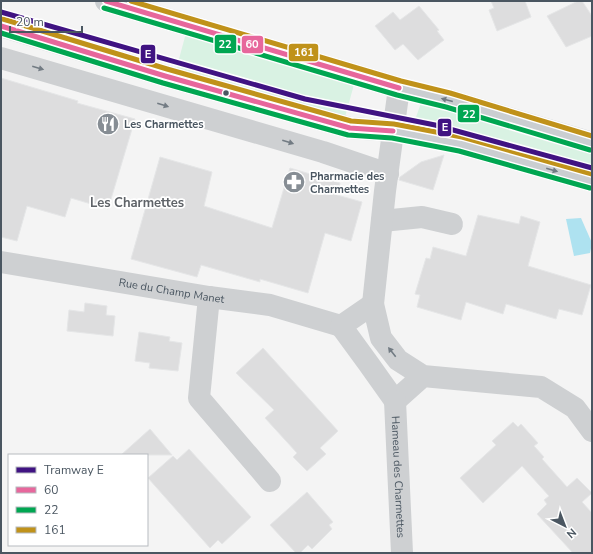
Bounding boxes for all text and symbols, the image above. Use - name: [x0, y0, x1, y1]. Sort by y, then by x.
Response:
- scale bar: [10, 8, 82, 34]
- text: 20 m: [16, 14, 44, 30]
- line badge: 22: [214, 34, 237, 54]
- line badge: 60: [241, 35, 264, 54]
- text: 22: [218, 37, 232, 52]
- text: 60: [245, 37, 259, 52]
- line badge: 161: [288, 43, 319, 62]
- line badge: E: [140, 44, 156, 64]
- text: 161: [294, 45, 314, 60]
- text: E: [145, 47, 151, 62]
- one-way arrow: [32, 66, 45, 72]
- unlabelled marker: [221, 88, 231, 98]
- one-way arrow: [441, 97, 453, 103]
- one-way arrow: [158, 102, 170, 108]
- line badge: 22: [457, 104, 480, 123]
- text: 22: [462, 107, 476, 122]
- restaurant icon: Les Charmettes: [95, 111, 121, 137]
- place label: Les Charmettes: [124, 117, 204, 132]
- line badge: E: [437, 118, 452, 137]
- text: E: [442, 120, 448, 135]
- one-way arrow: [282, 139, 294, 145]
- one-way arrow: [546, 167, 558, 173]
- pharmacy icon: Pharmacie des Charmettes: [281, 169, 307, 195]
- place label: Pharmacie des Charmettes: [310, 169, 384, 197]
- district label: Les Charmettes: [90, 194, 184, 212]
- street label: Rue du Champ Manet: [118, 274, 226, 306]
- one-way arrow: [388, 347, 397, 358]
- street label: Hameau des Charmettes: [388, 416, 409, 538]
- legend: [8, 454, 148, 546]
- text: Tramway E: [44, 462, 104, 478]
- text: 60: [44, 482, 58, 498]
- text: 22: [44, 502, 58, 518]
- north arrow: [545, 506, 585, 546]
- text: 161: [44, 522, 66, 538]
- text: N: [563, 525, 579, 541]

